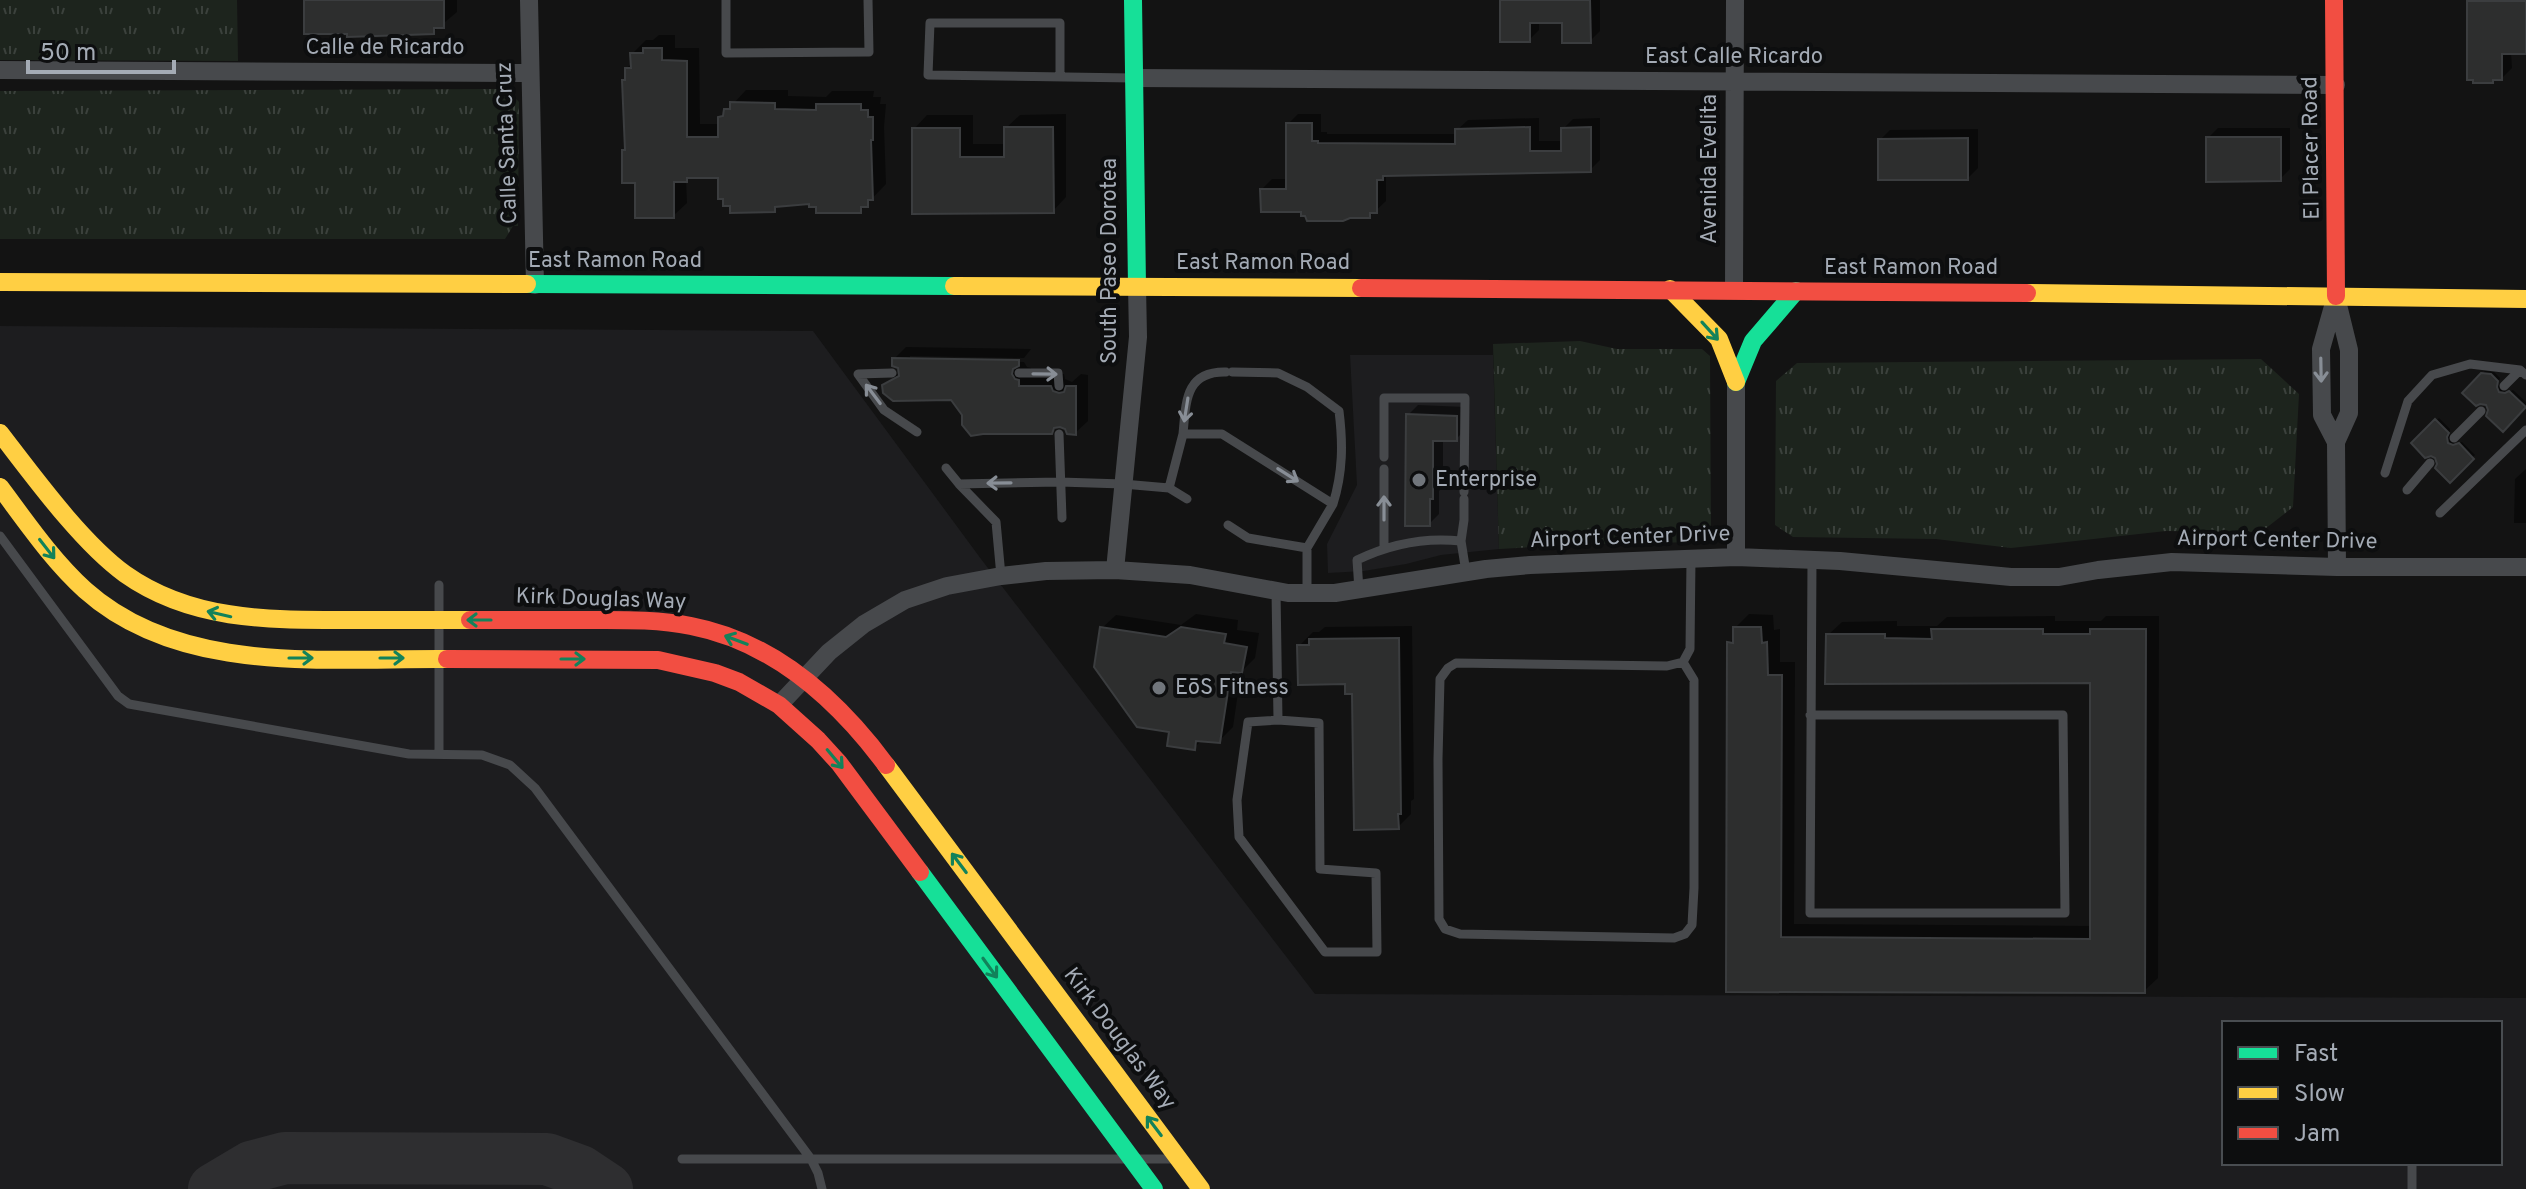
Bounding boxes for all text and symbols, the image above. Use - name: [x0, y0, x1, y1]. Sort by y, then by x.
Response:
- scale bar: [28, 24, 174, 74]
- street label: Calle de Ricardo: [305, 35, 465, 62]
- text: 50 m: [40, 39, 96, 69]
- street label: East Calle Ricardo: [1645, 44, 1823, 71]
- street label: Calle Santa Cruz: [492, 61, 524, 225]
- street label: El Placer Road: [2297, 76, 2327, 220]
- street label: Avenida Evelita: [1697, 94, 1724, 244]
- street label: South Paseo Dorotea: [1097, 158, 1124, 364]
- street label: East Ramon Road: [528, 248, 702, 275]
- street label: East Ramon Road: [1176, 250, 1350, 277]
- street label: East Ramon Road: [1824, 255, 1998, 282]
- one-way arrow: [1701, 321, 1720, 341]
- one-way arrow: [2314, 356, 2329, 383]
- one-way arrow: [1031, 366, 1057, 381]
- one-way arrow: [864, 384, 881, 406]
- one-way arrow: [1178, 397, 1193, 422]
- place label: Enterprise: [1435, 467, 1537, 494]
- one-way arrow: [1276, 468, 1299, 484]
- marker: Enterprise: [1410, 471, 1428, 489]
- one-way arrow: [986, 475, 1013, 491]
- one-way arrow: [1376, 495, 1392, 522]
- street label: Airport Center Drive: [1529, 521, 1731, 555]
- street label: Airport Center Drive: [2176, 526, 2378, 556]
- one-way arrow: [38, 538, 56, 559]
- street label: Kirk Douglas Way: [515, 584, 687, 616]
- one-way arrow: [207, 606, 233, 621]
- one-way arrow: [466, 612, 493, 628]
- one-way arrow: [724, 632, 749, 646]
- one-way arrow: [287, 650, 314, 666]
- one-way arrow: [378, 650, 405, 666]
- one-way arrow: [559, 651, 586, 667]
- place label: EōS Fitness: [1175, 675, 1289, 702]
- marker: EōS Fitness: [1150, 679, 1168, 697]
- one-way arrow: [826, 749, 844, 769]
- one-way arrow: [951, 853, 968, 874]
- one-way arrow: [981, 957, 998, 978]
- street label: Kirk Douglas Way: [1057, 963, 1181, 1115]
- legend: [2222, 1021, 2502, 1165]
- text: Fast: [2294, 1040, 2338, 1070]
- text: Slow: [2294, 1080, 2345, 1110]
- one-way arrow: [1146, 1116, 1162, 1138]
- text: Jam: [2294, 1120, 2340, 1150]

